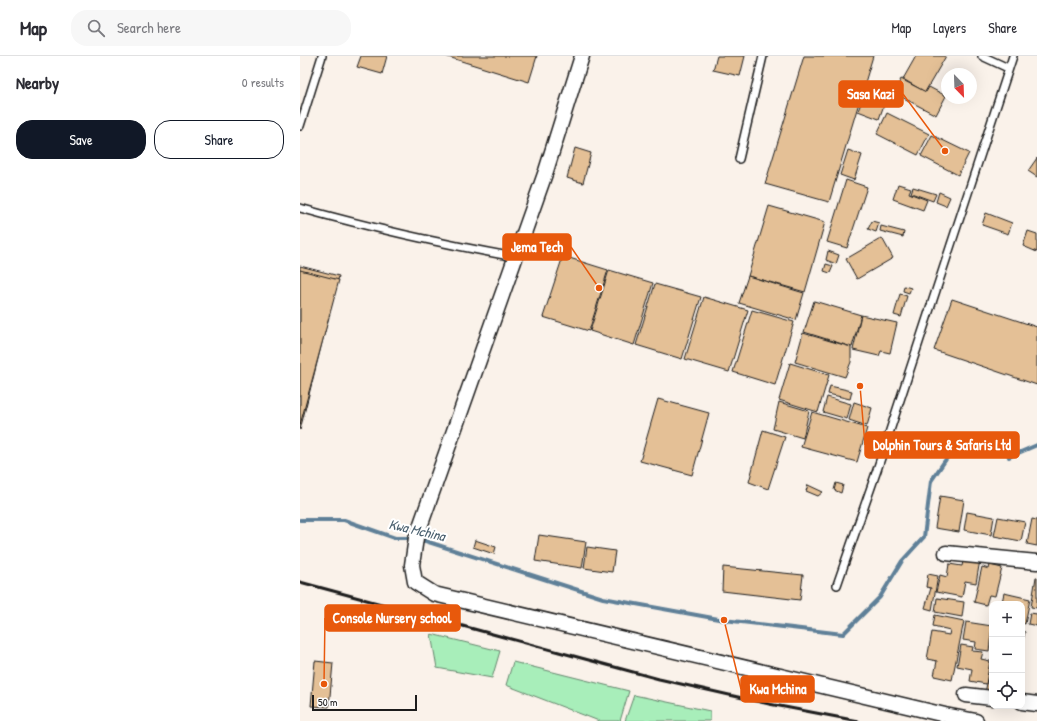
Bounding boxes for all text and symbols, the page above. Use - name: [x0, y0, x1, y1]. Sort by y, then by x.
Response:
- search box: [71, 10, 351, 46]
- text: Map: [20, 15, 47, 41]
- icon: search: [85, 17, 107, 39]
- text: Search here: [117, 17, 181, 38]
- text: Map: [891, 18, 911, 37]
- text: Layers: [933, 18, 966, 37]
- text: Share: [988, 18, 1017, 37]
- north arrow: [941, 68, 977, 104]
- text: Nearby: [16, 71, 59, 94]
- text: 0 results: [242, 73, 284, 91]
- callout: Sasa Kazi: [839, 81, 903, 107]
- text: Sasa Kazi: [847, 84, 895, 103]
- button: Save: [16, 120, 146, 159]
- button: Share: [154, 120, 284, 159]
- callout: Jema Tech: [503, 234, 571, 260]
- text: Jema Tech: [511, 237, 563, 256]
- callout: Dolphin Tours & Safaris Ltd: [865, 432, 1019, 458]
- text: Dolphin Tours & Safaris Ltd: [873, 435, 1012, 456]
- water label: Kwa Mchina: [387, 514, 449, 546]
- map controls: [989, 601, 1025, 709]
- button: +: [989, 601, 1025, 637]
- callout: Console Nursery school: [325, 605, 460, 631]
- text: Console Nursery school: [333, 608, 452, 629]
- button: −: [989, 637, 1025, 673]
- button: locate: [989, 673, 1025, 709]
- callout: Kwa Mchina: [741, 676, 814, 702]
- text: Kwa Mchina: [749, 679, 807, 698]
- scale bar: [312, 693, 417, 712]
- text: 50 m: [318, 695, 338, 709]

